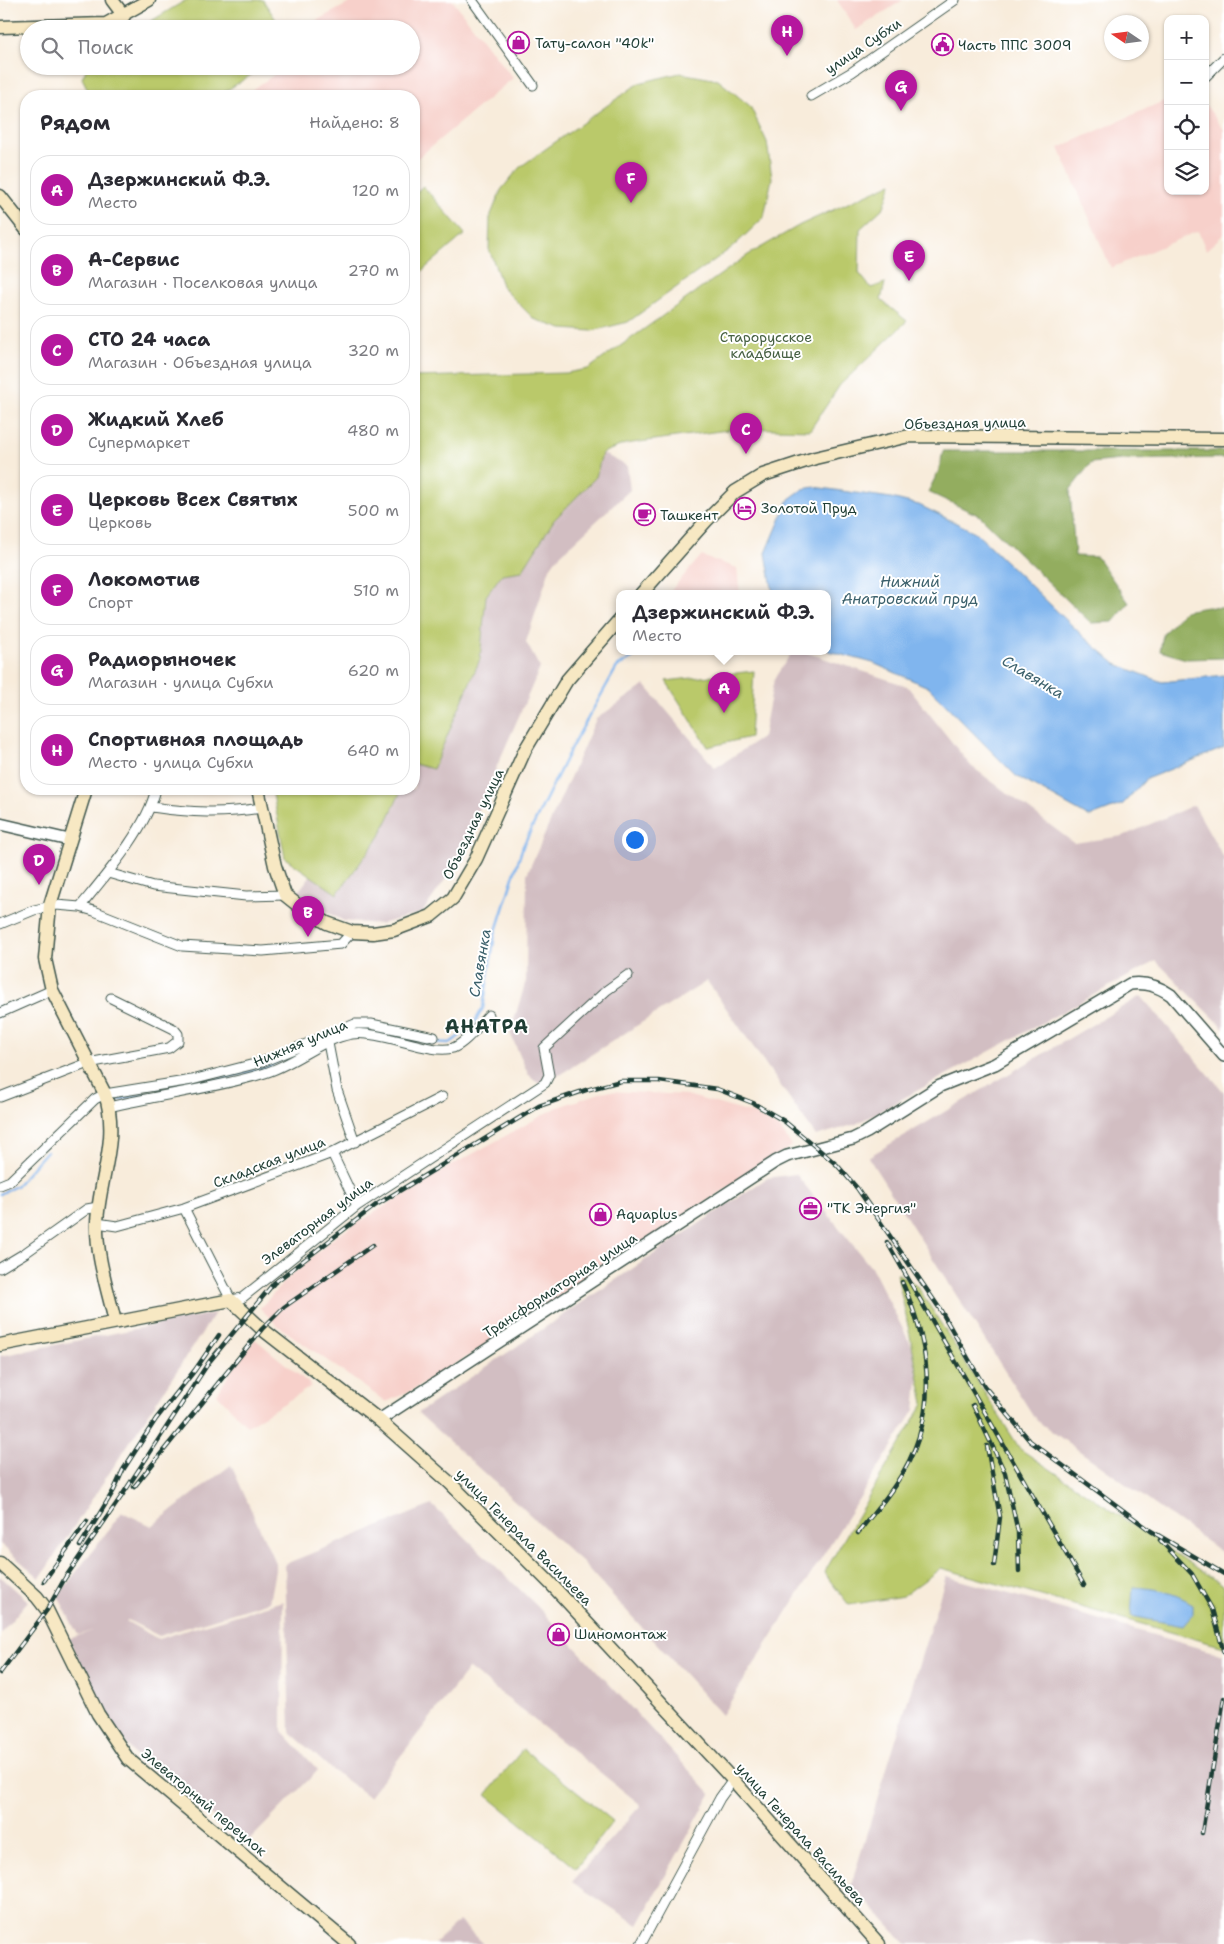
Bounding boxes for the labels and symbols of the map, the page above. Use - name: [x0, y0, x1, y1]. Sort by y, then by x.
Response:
- street label: улица Субхи: [821, 14, 905, 78]
- pin: H: [771, 15, 803, 56]
- north arrow: [1104, 15, 1149, 60]
- shop icon: Тату-салон "40k": [507, 31, 531, 55]
- public building icon: Часть ППС 3009: [930, 33, 954, 57]
- place label: Тату-салон "40k": [535, 34, 654, 52]
- place label: Часть ППС 3009: [958, 36, 1071, 54]
- pin: G: [885, 70, 917, 111]
- pin: F: [615, 162, 647, 203]
- pin: E: [893, 240, 925, 281]
- park label: Старорусское кладбище: [720, 328, 812, 362]
- pin: C: [730, 413, 762, 454]
- street label: Объездная улица: [904, 413, 1026, 433]
- hotel icon: Золотой Пруд: [733, 496, 757, 520]
- place label: Золотой Пруд: [761, 499, 857, 517]
- cafe icon: Ташкент: [632, 503, 656, 527]
- place label: Ташкент: [660, 506, 719, 524]
- water label: Нижний Анатровский пруд: [842, 572, 978, 609]
- water label: Славянка: [998, 651, 1068, 703]
- pin: A: [708, 672, 740, 713]
- street label: Объездная улица: [438, 765, 508, 883]
- your location: [622, 827, 648, 853]
- pin: D: [23, 844, 55, 885]
- pin: B: [292, 896, 324, 937]
- water label: Славянка: [464, 927, 496, 999]
- district label: АНАТРА: [445, 1014, 529, 1039]
- street label: Нижняя улица: [250, 1015, 350, 1071]
- street label: Складская улица: [210, 1132, 328, 1192]
- street label: Элеваторная улица: [258, 1173, 376, 1269]
- office icon: "ТК Энергия": [799, 1196, 823, 1220]
- place label: "ТК Энергия": [827, 1199, 916, 1217]
- shop icon: Aquaplus: [588, 1202, 612, 1226]
- place label: Aquaplus: [616, 1205, 678, 1223]
- street label: Трансформаторная улица: [480, 1228, 641, 1342]
- street label: улица Генерала Васильева: [452, 1465, 596, 1609]
- shop icon: Шиномонтаж: [546, 1622, 570, 1646]
- place label: Шиномонтаж: [574, 1625, 667, 1643]
- street label: Элеваторный переулок: [138, 1744, 271, 1860]
- street label: улица Генерала Васильева: [732, 1759, 870, 1909]

